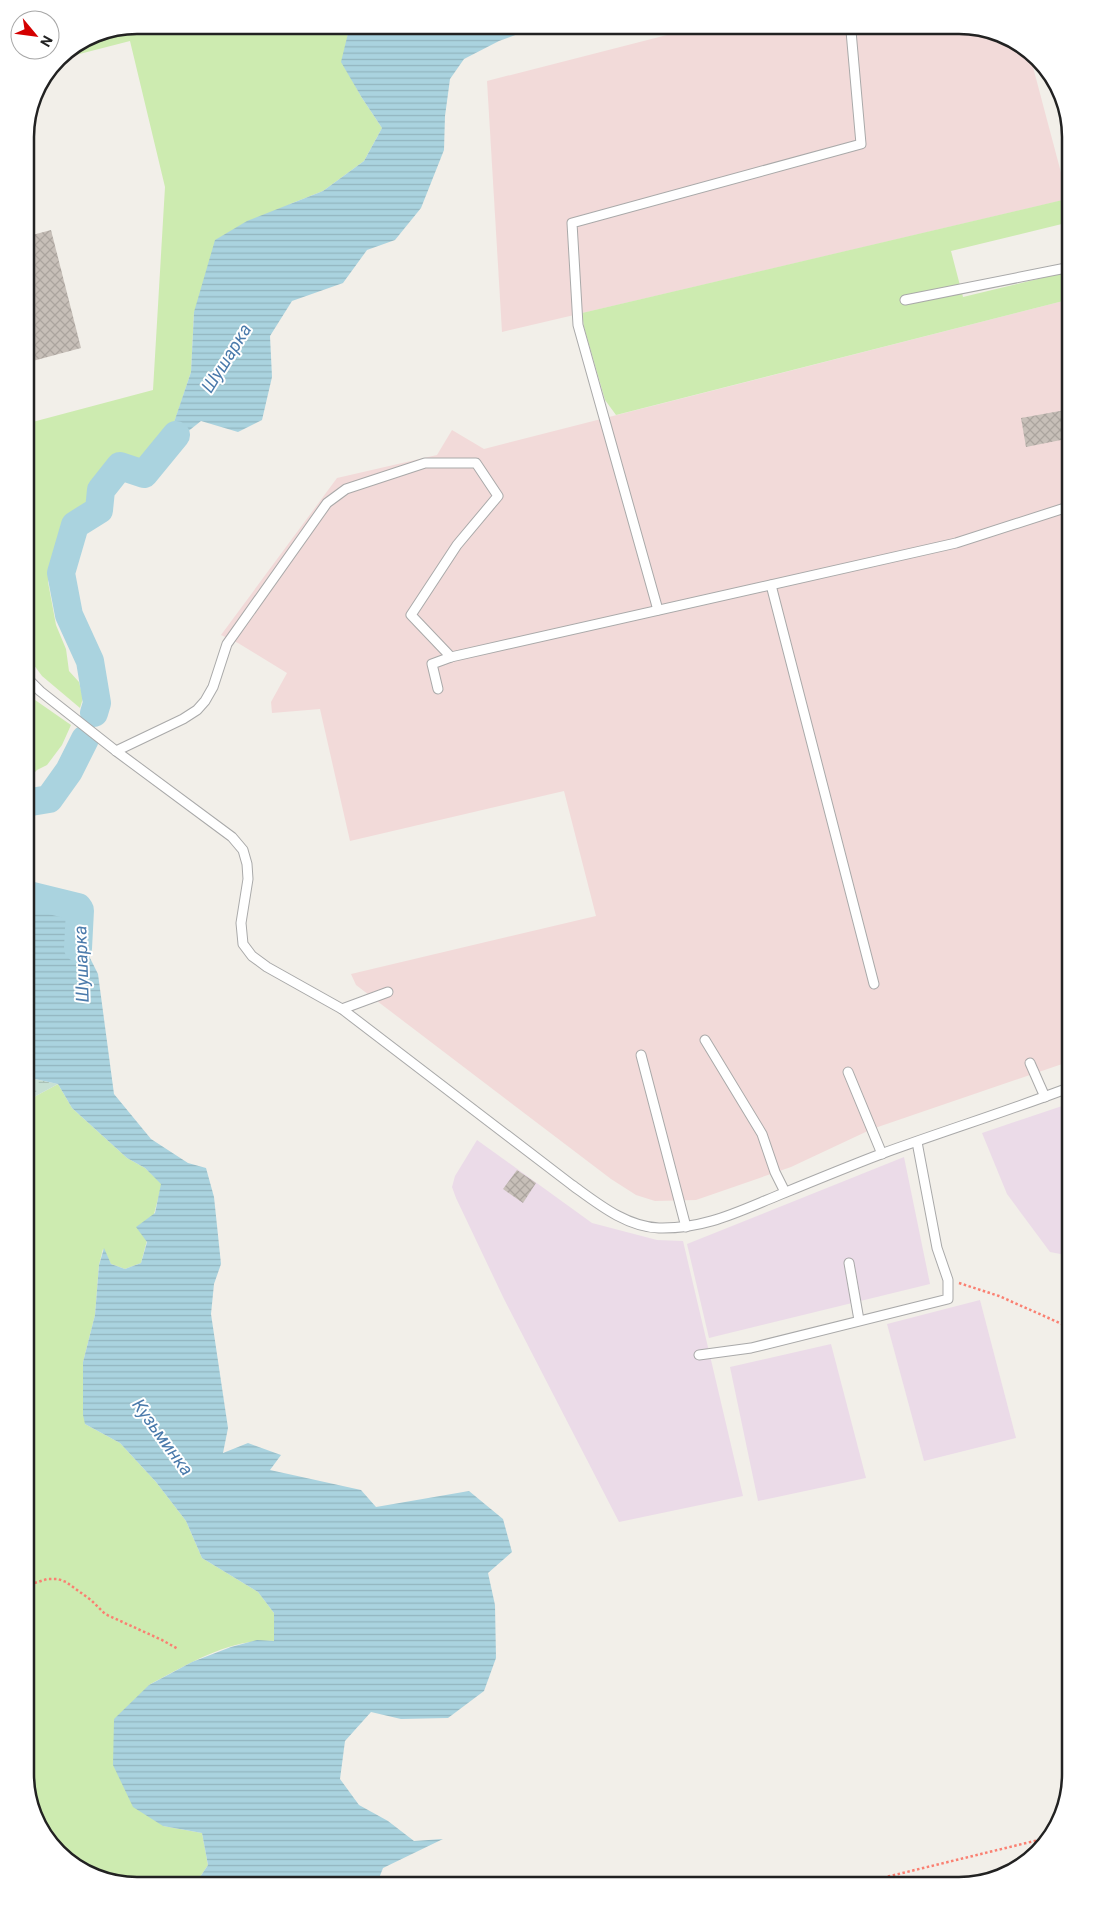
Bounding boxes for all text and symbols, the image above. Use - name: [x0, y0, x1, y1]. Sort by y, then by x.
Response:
- north arrow: [10, 10, 60, 60]
- text: N: [37, 33, 56, 50]
- water label: Шушарка: [197, 320, 255, 396]
- water label: Шушарка: [69, 925, 93, 1003]
- water label: Кузьминка: [128, 1395, 198, 1479]

